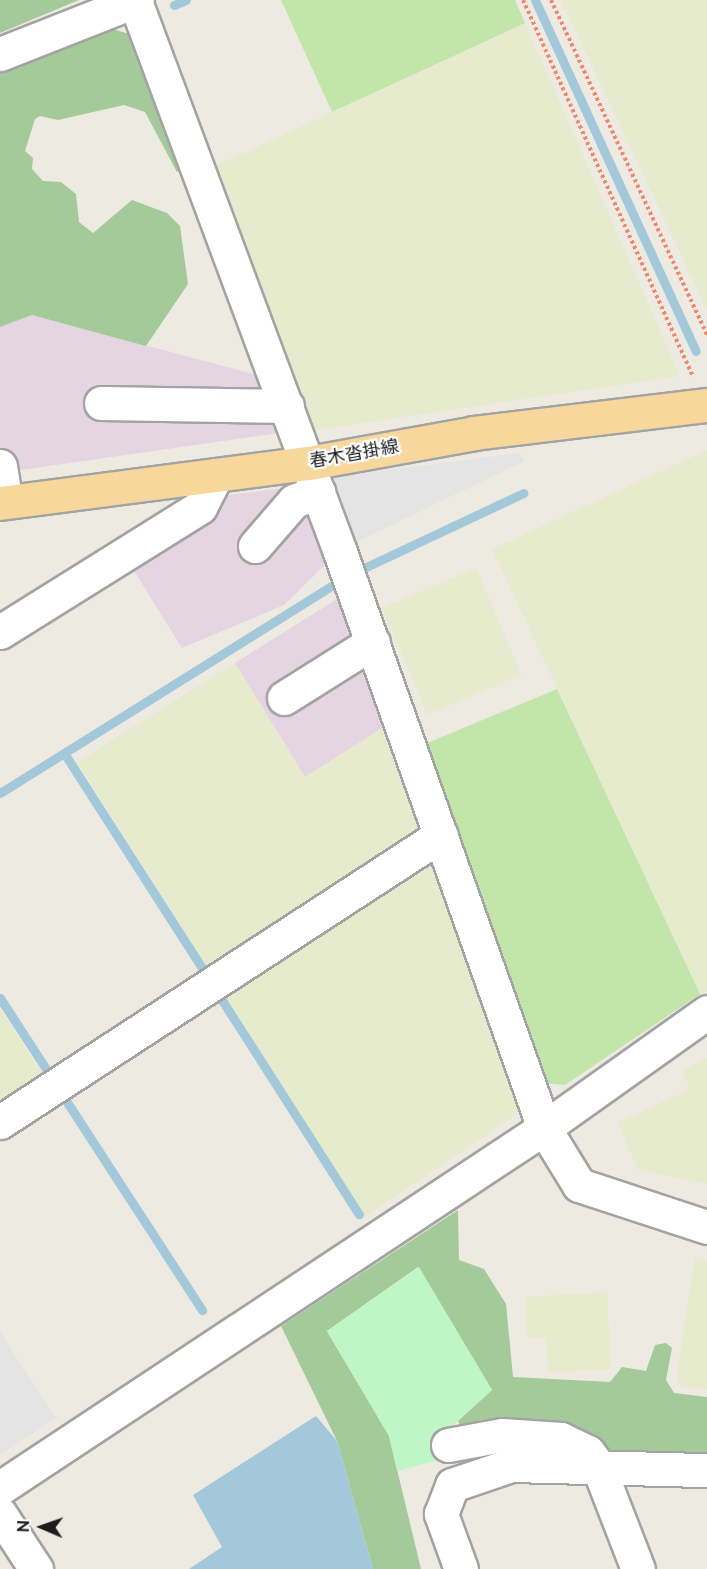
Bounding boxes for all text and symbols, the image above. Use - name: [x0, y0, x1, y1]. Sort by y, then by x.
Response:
- street label: 春木沓掛線: [308, 436, 400, 472]
- north arrow: [12, 1497, 72, 1557]
- text: N: [14, 1520, 33, 1533]

